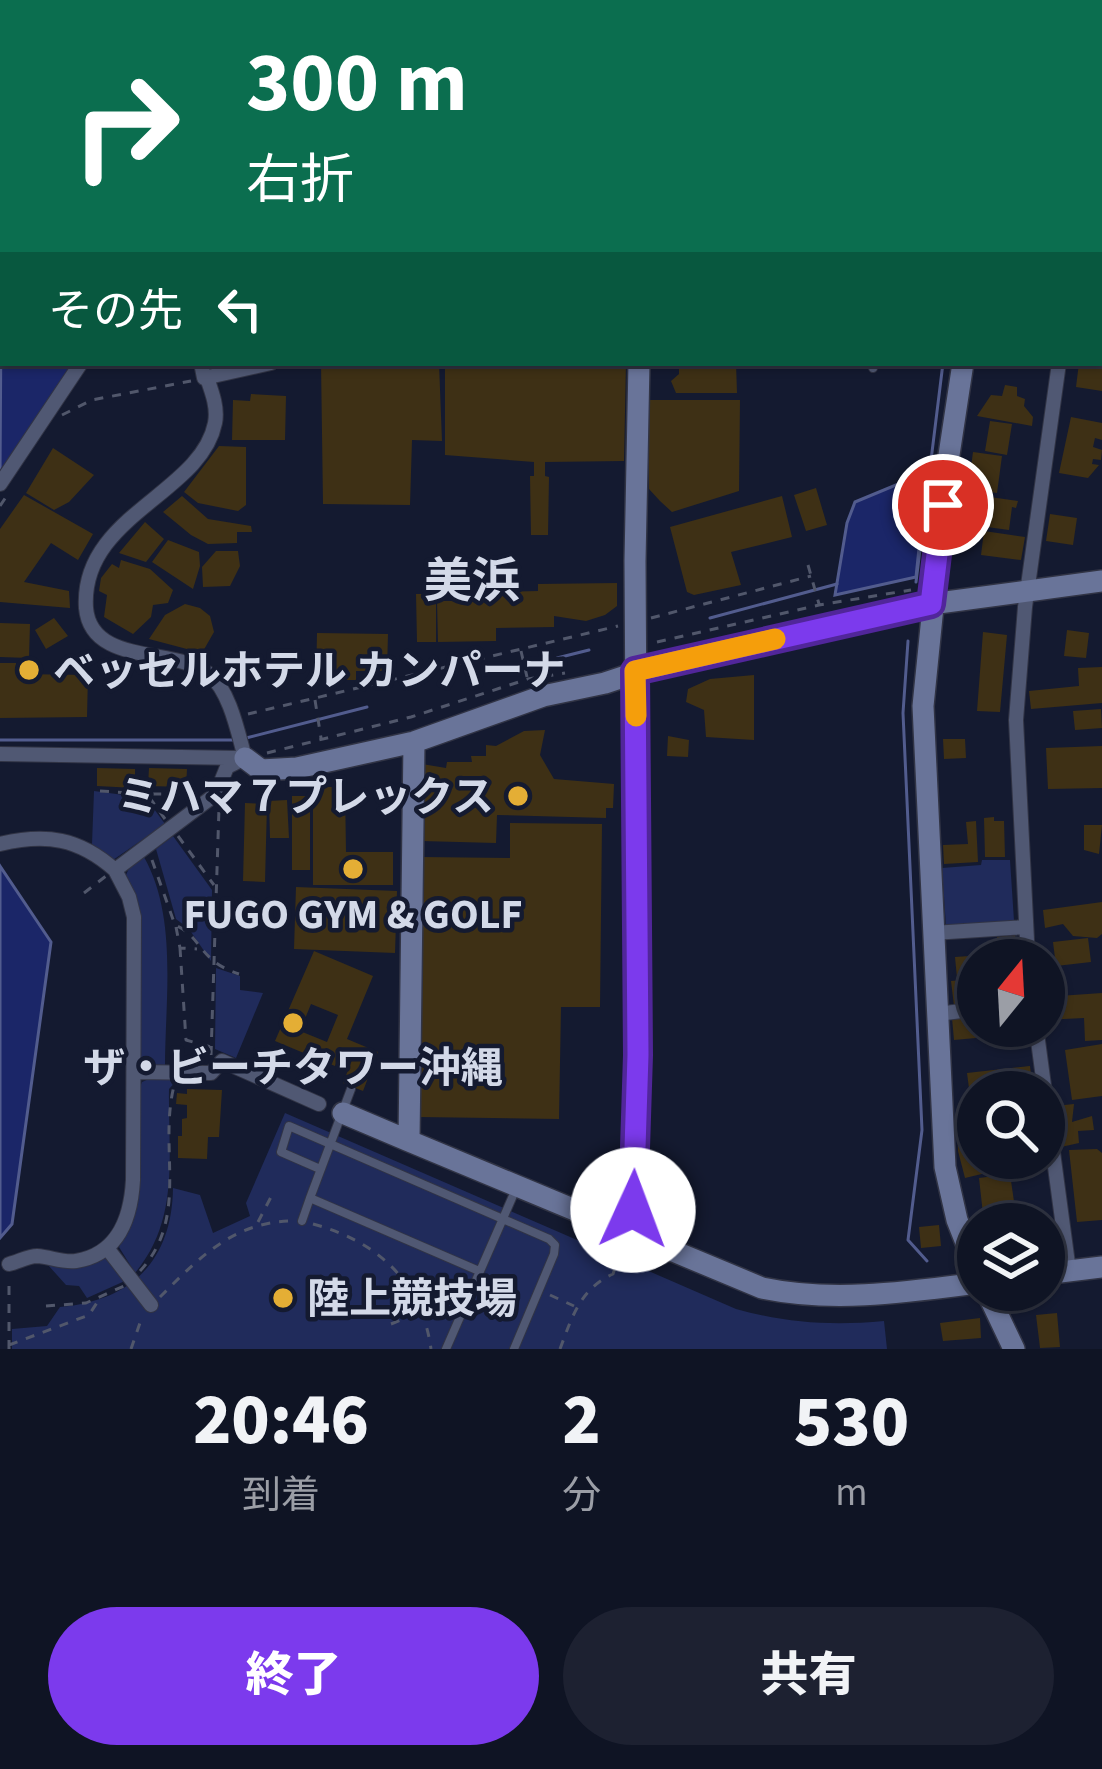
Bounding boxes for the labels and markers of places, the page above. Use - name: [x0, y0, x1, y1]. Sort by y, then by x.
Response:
- pin: [892, 454, 994, 556]
- place label: ベッセルホテル カンパーナ: [53, 642, 565, 702]
- marker: ベッセルホテル カンパーナ: [16, 657, 42, 683]
- place label: ミハマ７プレックス: [117, 768, 494, 828]
- marker: ミハマ７プレックス: [505, 783, 531, 809]
- marker: FUGO GYM & GOLF: [340, 856, 366, 882]
- place label: FUGO GYM & GOLF: [184, 885, 522, 945]
- marker: ザ・ビーチタワー沖縄: [280, 1010, 306, 1036]
- place label: ザ・ビーチタワー沖縄: [83, 1039, 503, 1099]
- place label: 陸上競技場: [307, 1270, 517, 1330]
- marker: 陸上競技場: [270, 1285, 296, 1311]

